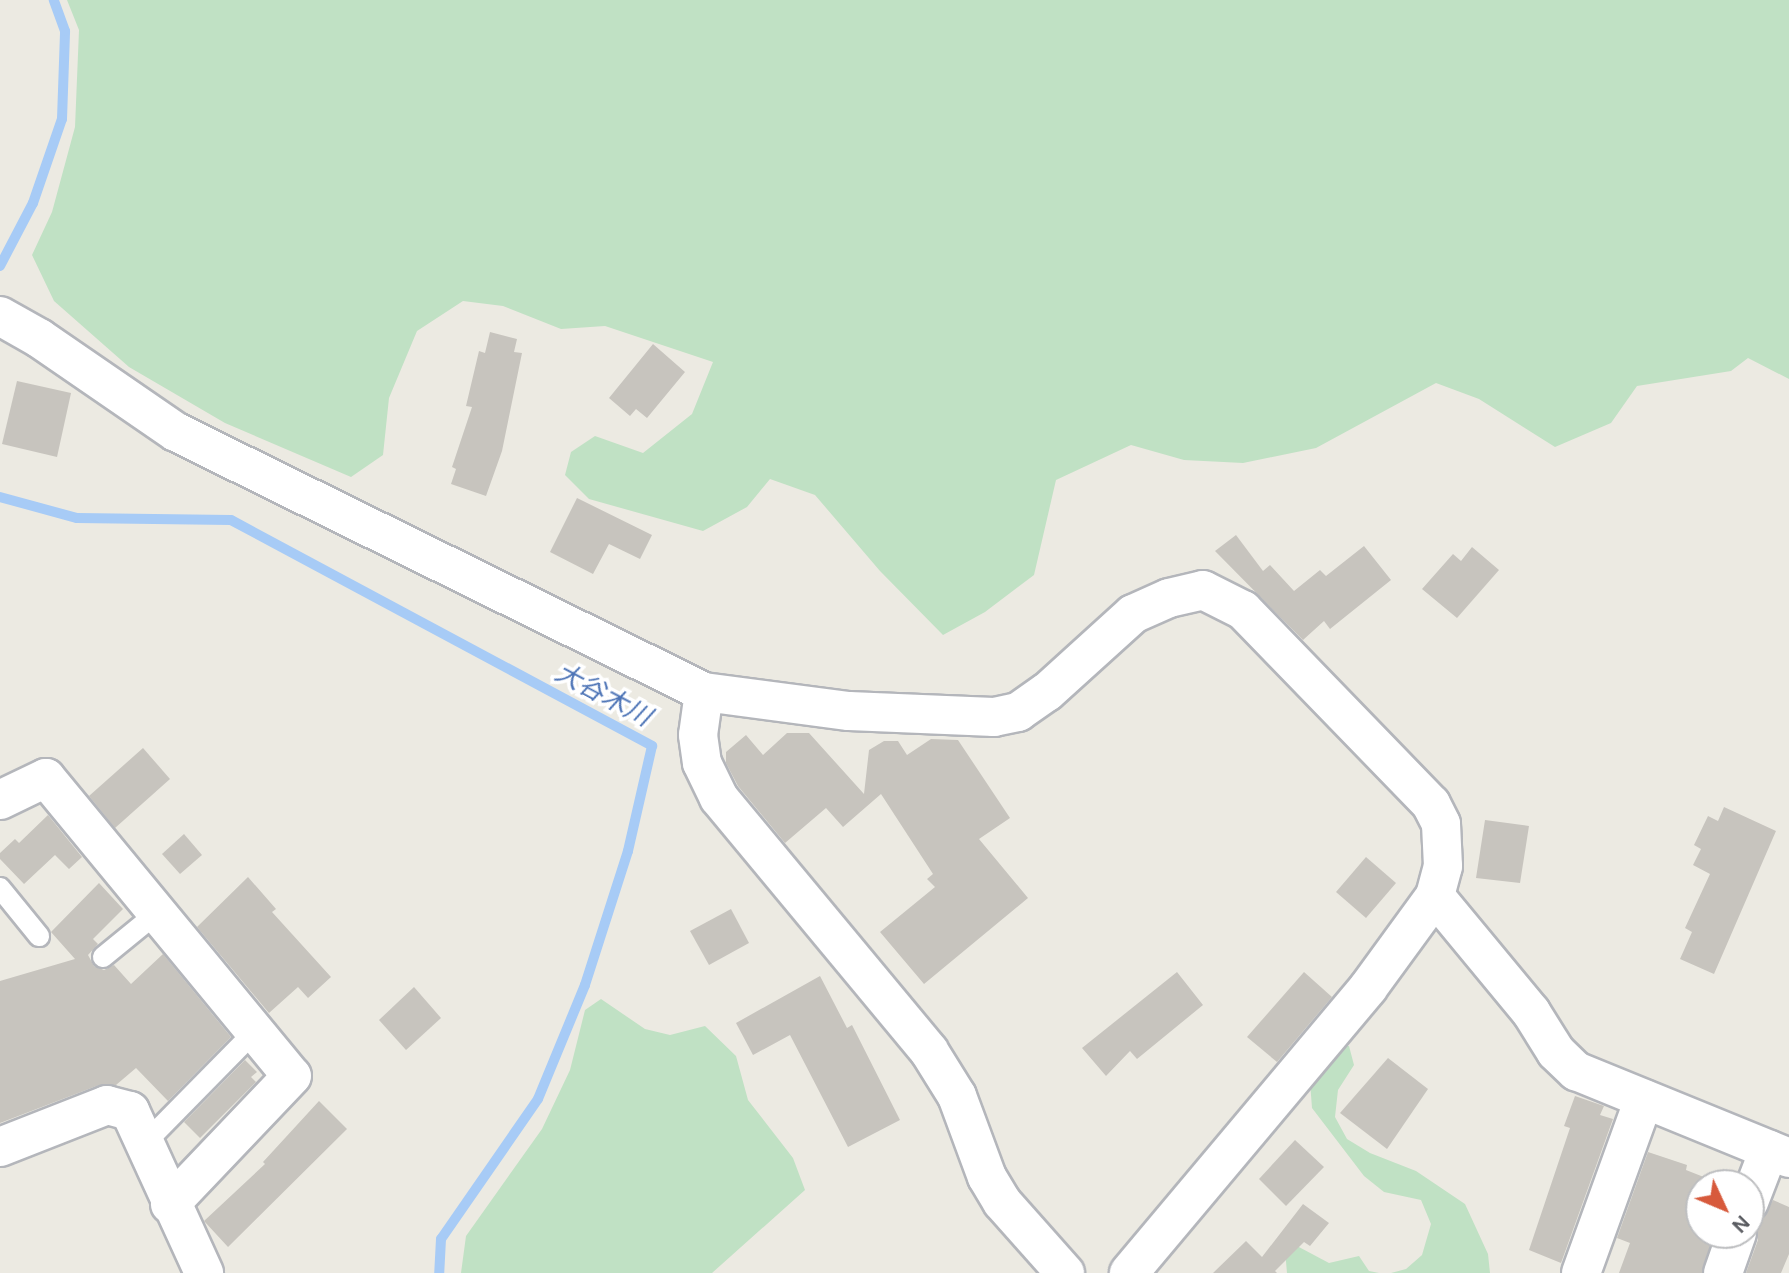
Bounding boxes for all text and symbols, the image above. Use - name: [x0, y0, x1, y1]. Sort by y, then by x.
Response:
- water label: 大谷木川: [550, 657, 656, 733]
- north arrow: [1685, 1169, 1765, 1249]
- text: N: [1726, 1210, 1756, 1239]

